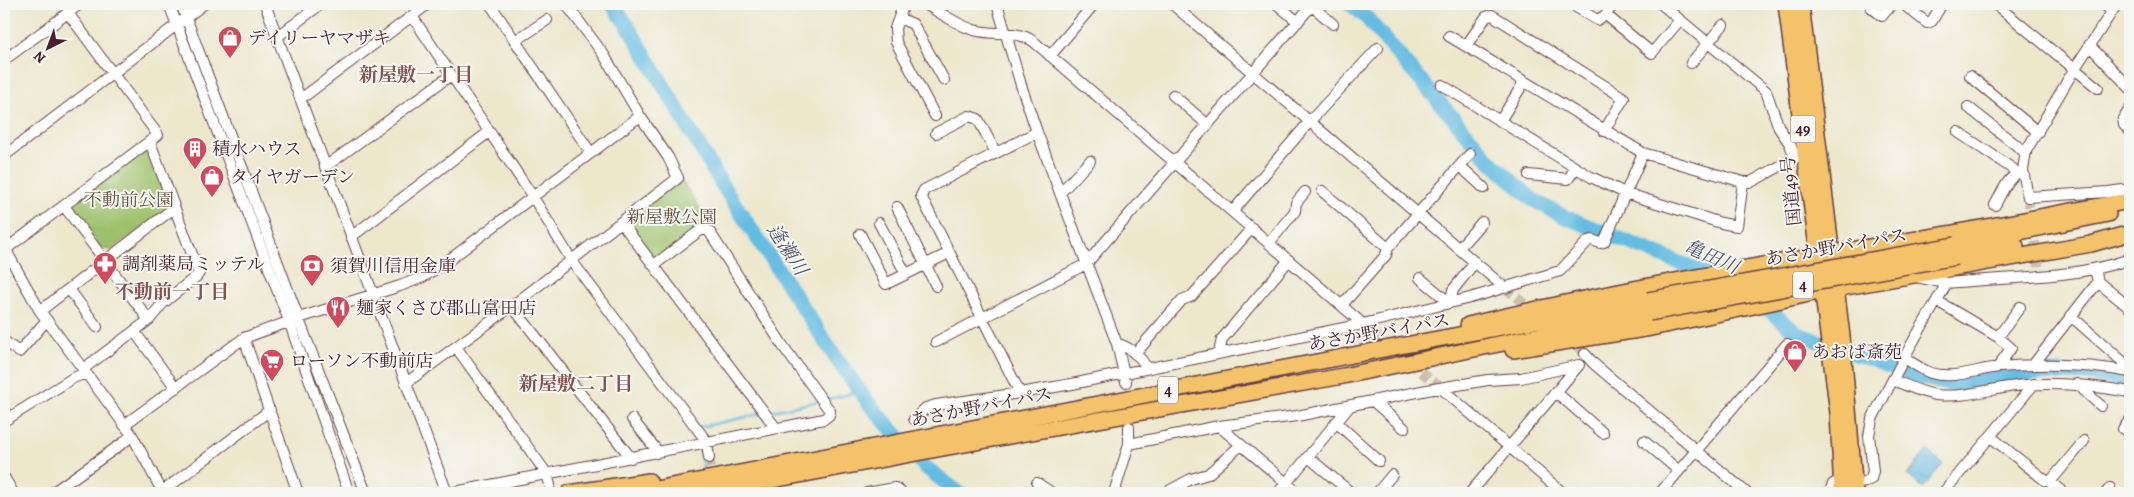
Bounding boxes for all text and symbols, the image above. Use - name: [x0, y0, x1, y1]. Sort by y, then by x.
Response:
- north arrow: [22, 22, 72, 72]
- shop icon: デイリーヤマザキ: [217, 25, 243, 59]
- place label: デイリーヤマザキ: [248, 26, 391, 50]
- text: N: [29, 47, 50, 68]
- district label: 新屋敷一丁目: [359, 62, 473, 88]
- road number: 49: [1790, 116, 1816, 142]
- building icon: 積水ハウス: [182, 136, 208, 170]
- place label: 積水ハウス: [212, 137, 301, 161]
- street label: 国道49号: [1775, 155, 1807, 227]
- shop icon: タイヤガーデン: [199, 164, 225, 198]
- place label: タイヤガーデン: [230, 165, 355, 189]
- park label: 不動前公園: [84, 188, 174, 212]
- park label: 新屋敷公園: [627, 205, 717, 229]
- water label: 逢瀬川: [761, 219, 815, 282]
- street label: あさか野バイパス: [1763, 223, 1909, 271]
- water label: 亀田川: [1680, 233, 1745, 281]
- pharmacy icon: 調剤薬局ミッテル: [92, 251, 118, 285]
- place label: 調剤薬局ミッテル: [122, 252, 265, 276]
- bank icon: 須賀川信用金庫: [299, 253, 325, 287]
- place label: 須賀川信用金庫: [330, 254, 456, 278]
- road number: 4: [1793, 272, 1813, 298]
- district label: 不動前一丁目: [115, 279, 229, 305]
- restaurant icon: 麺家くさび郡山富田店: [325, 295, 351, 329]
- place label: 麺家くさび郡山富田店: [356, 296, 536, 320]
- street label: あさか野バイパス: [1306, 308, 1452, 356]
- shop icon: あおば斎苑: [1782, 339, 1808, 373]
- place label: あおば斎苑: [1812, 340, 1902, 364]
- supermarket icon: ローソン不動前店: [259, 348, 285, 382]
- place label: ローソン不動前店: [290, 349, 433, 373]
- district label: 新屋敷二丁目: [519, 371, 633, 397]
- road number: 4: [1158, 376, 1178, 404]
- street label: あさか野バイパス: [908, 382, 1054, 432]

